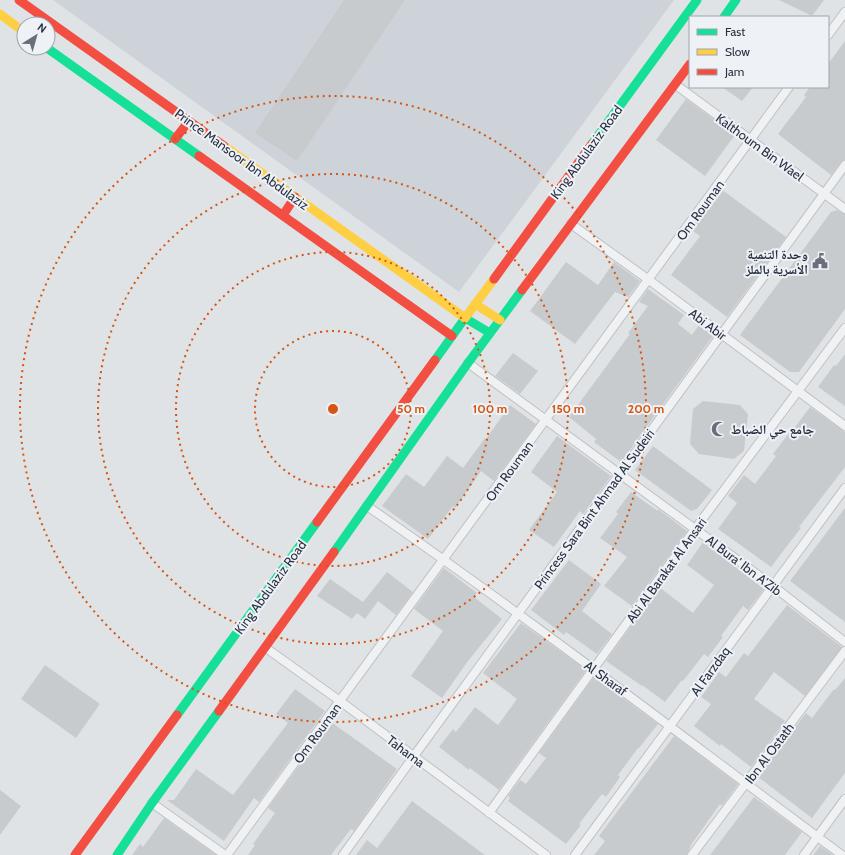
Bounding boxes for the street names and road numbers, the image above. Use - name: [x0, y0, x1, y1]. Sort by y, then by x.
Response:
- street label: King Abdulaziz Road: [547, 102, 625, 202]
- street label: Prince Mansoor Ibn Abdulaziz: [172, 105, 312, 213]
- street label: Kalthoum Bin Wael: [713, 110, 807, 184]
- street label: Om Rouman: [673, 177, 727, 243]
- street label: Abi Abir: [686, 305, 731, 344]
- street label: Princess Sara Bint Ahmad Al Sudeiri: [530, 426, 658, 592]
- street label: Om Rouman: [482, 438, 536, 504]
- street label: Abi Al Barakat Al Ansari: [623, 514, 709, 626]
- street label: Al Bura' Ibn A'Zib: [703, 531, 785, 599]
- street label: King Abdulaziz Road: [231, 537, 309, 637]
- street label: Al Farzdaq: [687, 643, 733, 699]
- street label: Al Sharaf: [581, 657, 631, 699]
- street label: Om Rouman: [290, 700, 344, 766]
- street label: Ibn Al Ostath: [741, 720, 797, 786]
- street label: Tahama: [384, 732, 429, 771]

